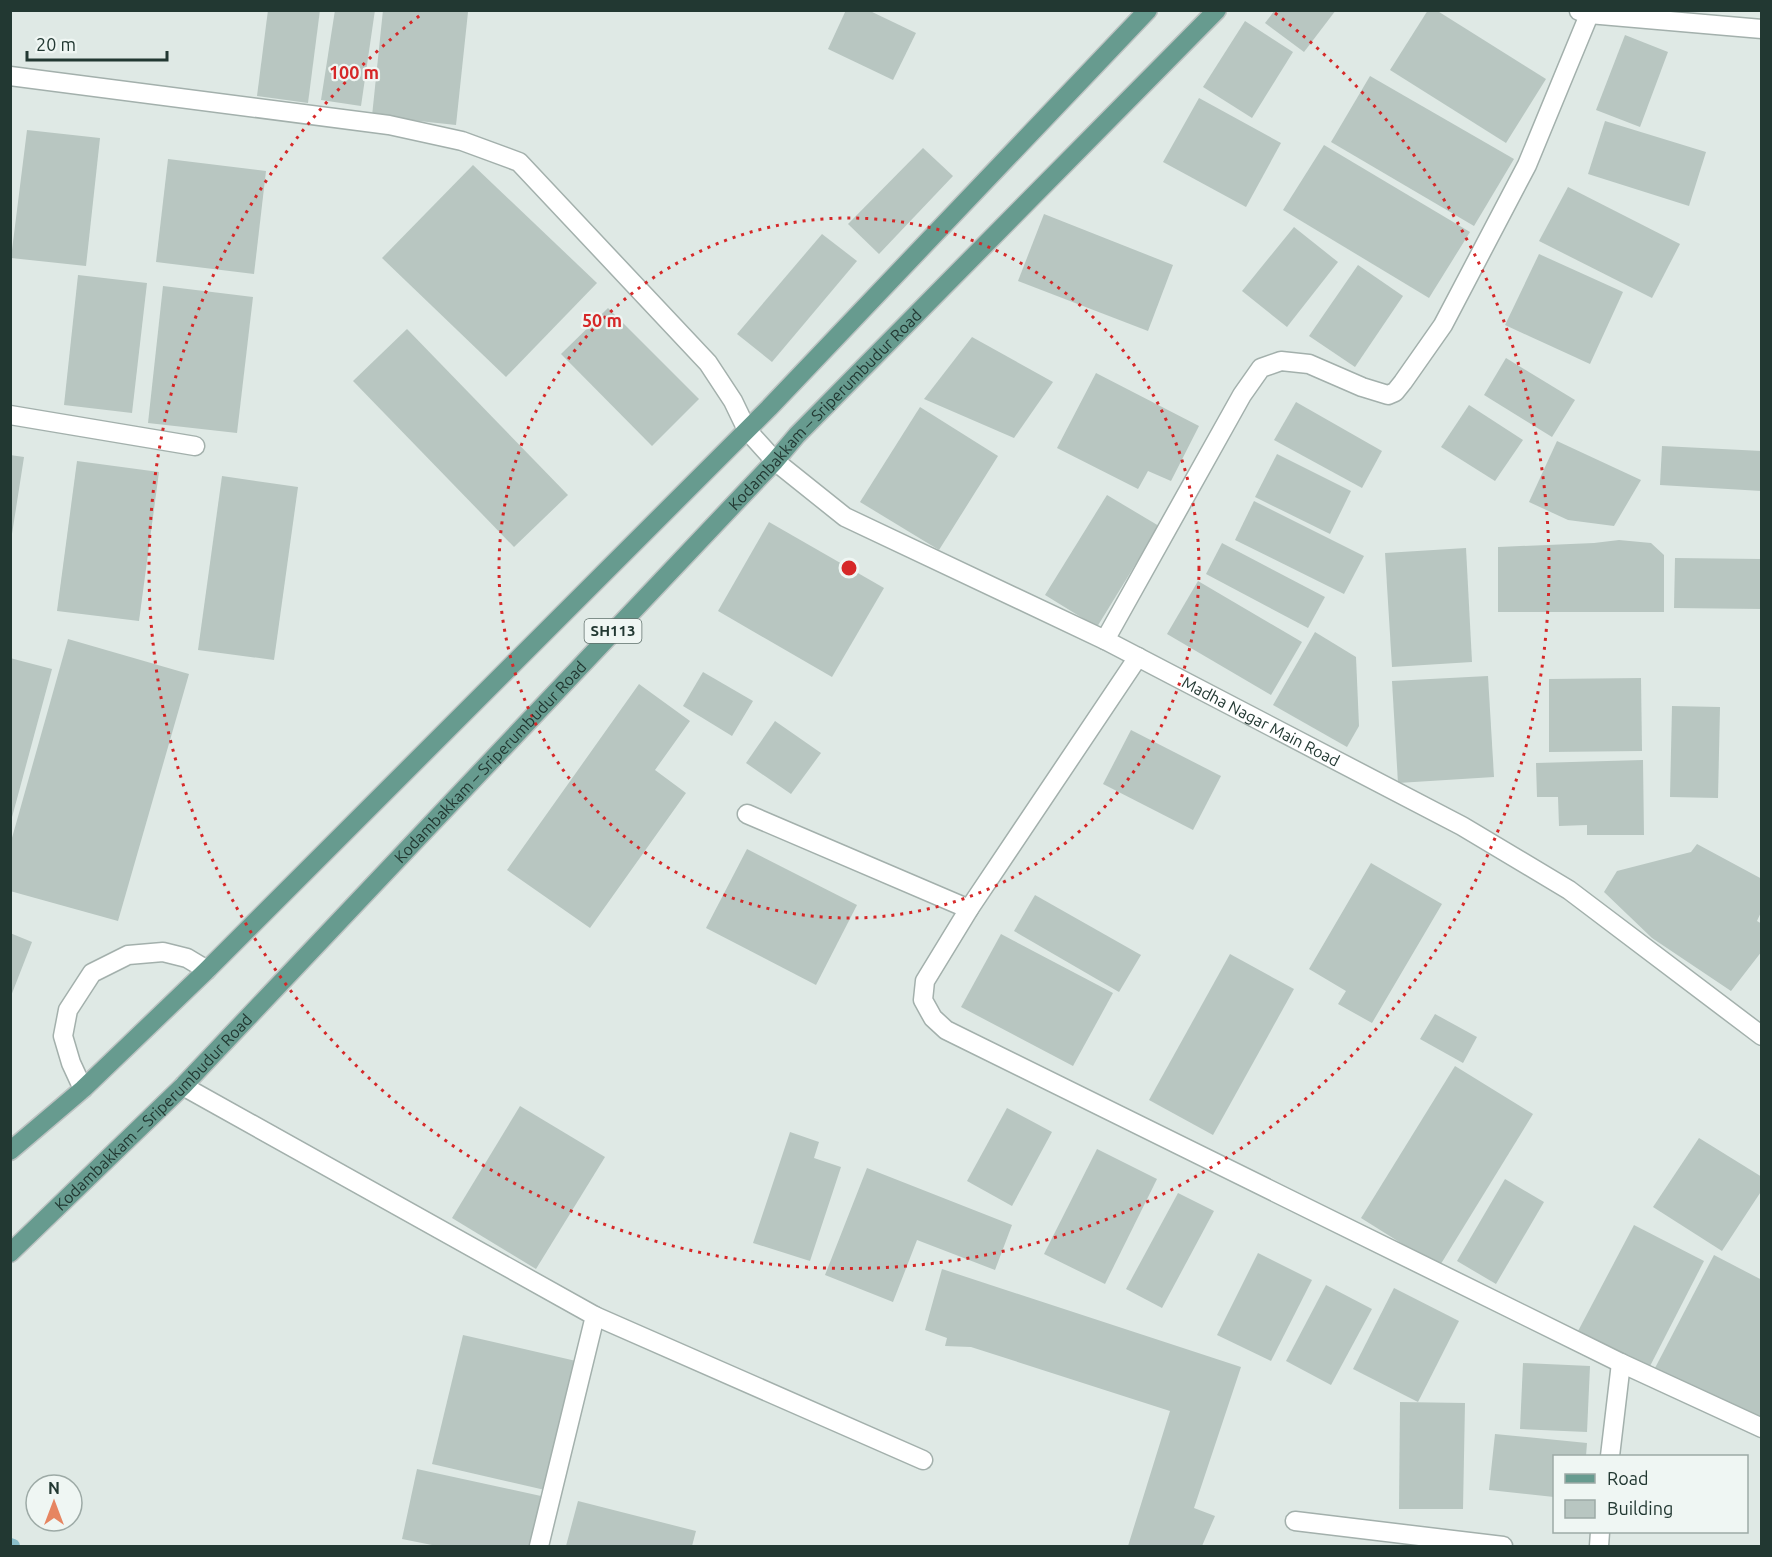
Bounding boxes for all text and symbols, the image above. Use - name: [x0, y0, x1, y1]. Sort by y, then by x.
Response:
- scale bar: [27, 24, 166, 62]
- text: 20 m: [36, 34, 76, 54]
- text: 100 m: [329, 62, 379, 82]
- street label: Kodambakkam – Sriperumbudur Road: [725, 306, 925, 513]
- text: 50 m: [582, 310, 622, 330]
- centre of rings: [839, 558, 859, 578]
- road number: SH113: [584, 619, 642, 643]
- street label: Kodambakkam – Sriperumbudur Road: [390, 657, 590, 866]
- street label: Madha Nagar Main Road: [1179, 673, 1343, 770]
- street label: Kodambakkam – Sriperumbudur Road: [51, 1010, 256, 1214]
- legend: [1553, 1455, 1748, 1533]
- text: Road: [1607, 1468, 1649, 1488]
- north arrow: [24, 1473, 84, 1533]
- text: N: [48, 1479, 60, 1497]
- text: Building: [1607, 1498, 1673, 1518]

